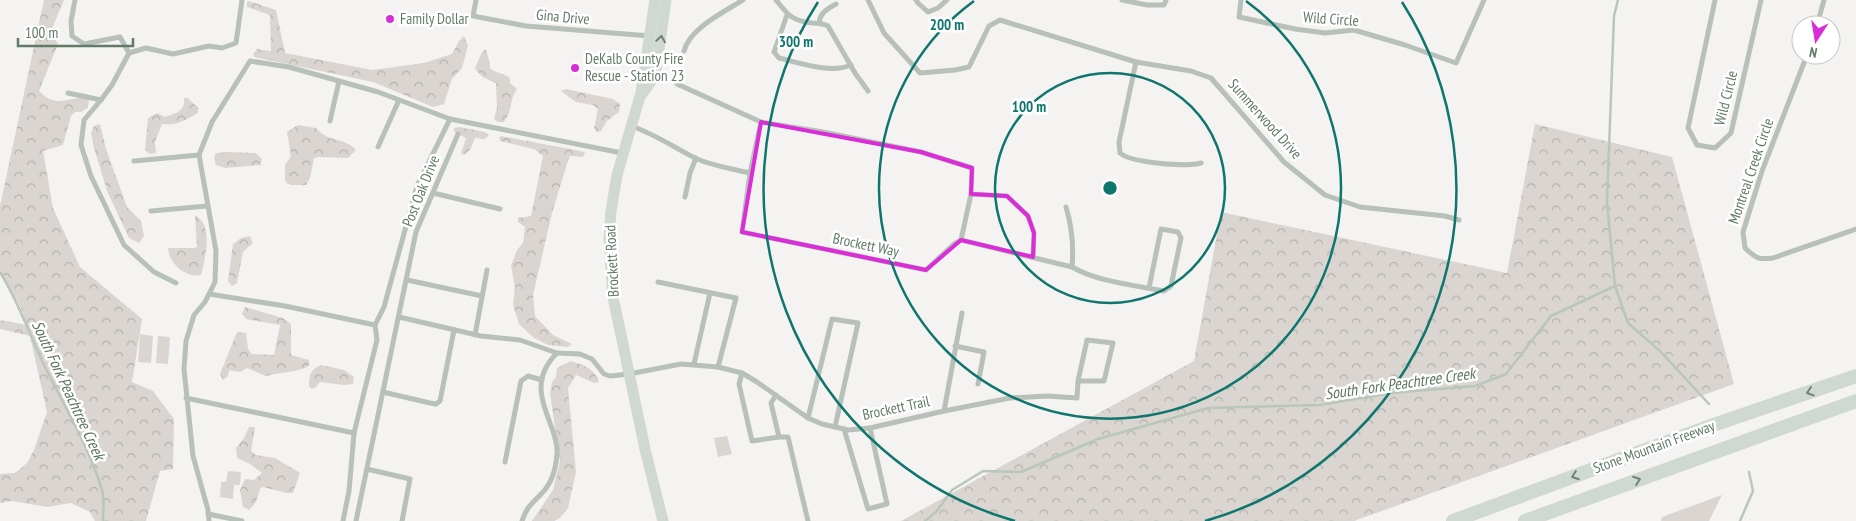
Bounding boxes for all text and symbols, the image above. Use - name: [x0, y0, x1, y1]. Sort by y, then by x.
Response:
- street label: Gina Drive: [535, 5, 591, 28]
- street label: Wild Circle: [1303, 7, 1360, 30]
- place label: Family Dollar: [400, 9, 469, 28]
- marker: Family Dollar: [384, 13, 396, 25]
- scale bar: [18, 15, 132, 47]
- text: 200 m: [930, 15, 964, 34]
- north arrow: [1791, 15, 1841, 65]
- text: 100 m: [25, 23, 58, 42]
- text: 300 m: [779, 32, 813, 51]
- one-way arrow: [656, 34, 666, 43]
- text: N: [1808, 43, 1819, 62]
- place label: DeKalb County Fire Rescue - Station 23: [585, 49, 684, 85]
- marker: DeKalb County Fire Rescue - Station 23: [569, 62, 581, 74]
- street label: Wild Circle: [1710, 69, 1741, 127]
- street label: Summerwood Drive: [1224, 75, 1306, 163]
- text: 100 m: [1012, 97, 1046, 116]
- street label: Montreal Creek Circle: [1724, 115, 1778, 226]
- street label: Post Oak Drive: [398, 152, 443, 229]
- centre of rings: [1101, 179, 1119, 197]
- street label: Brockett Road: [600, 225, 623, 297]
- street label: Brockett Way: [831, 228, 901, 261]
- water label: South Fork Peachtree Creek: [28, 317, 111, 464]
- water label: South Fork Peachtree Creek: [1324, 362, 1478, 403]
- one-way arrow: [1806, 386, 1815, 396]
- street label: Brockett Trail: [861, 391, 932, 424]
- street label: Stone Mountain Freeway: [1590, 416, 1718, 477]
- one-way arrow: [1571, 470, 1579, 480]
- one-way arrow: [1632, 476, 1641, 486]

